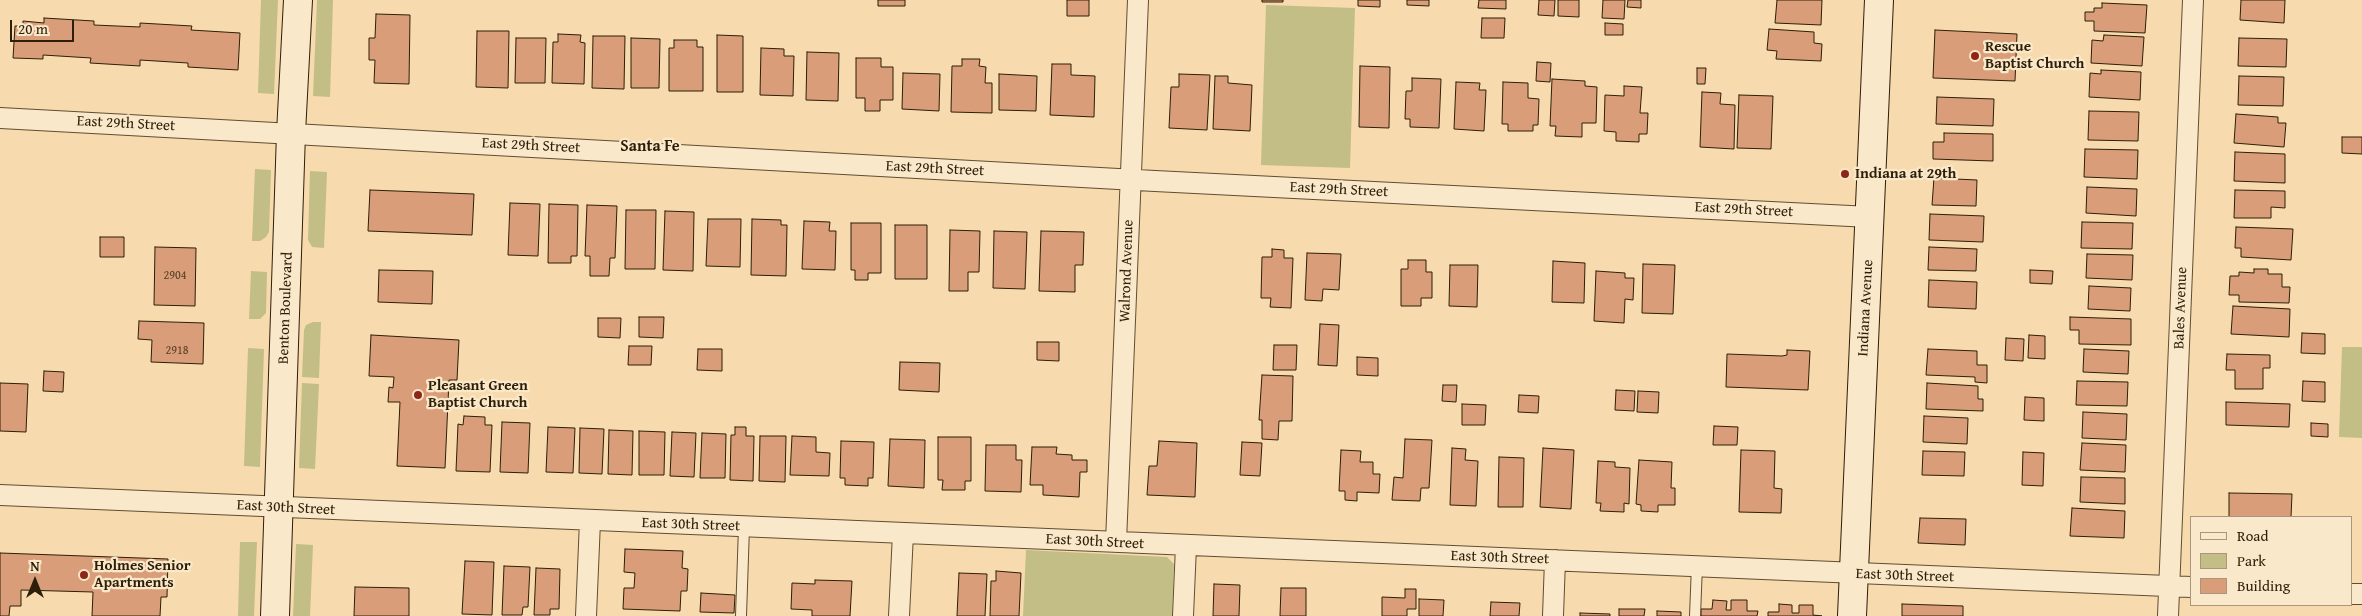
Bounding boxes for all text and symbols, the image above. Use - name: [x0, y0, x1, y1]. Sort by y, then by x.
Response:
- scale bar: [12, 10, 76, 42]
- text: 20 m: [18, 18, 48, 39]
- place label: Rescue Baptist Church: [1985, 38, 2084, 73]
- marker: Rescue Baptist Church: [1969, 50, 1981, 62]
- street label: East 29th Street: [76, 112, 176, 136]
- street label: East 29th Street: [481, 134, 581, 158]
- district label: Santa Fe: [620, 137, 680, 157]
- street label: East 29th Street: [885, 157, 985, 181]
- place label: Indiana at 29th: [1855, 165, 1956, 183]
- marker: Indiana at 29th: [1839, 168, 1851, 180]
- street label: East 29th Street: [1289, 178, 1389, 202]
- street label: East 29th Street: [1694, 198, 1794, 222]
- street label: Walrond Avenue: [1116, 219, 1138, 323]
- street label: Benton Boulevard: [275, 251, 297, 365]
- street label: Indiana Avenue: [1854, 259, 1878, 357]
- street label: Bales Avenue: [2171, 267, 2191, 349]
- house number: 2904: [163, 269, 187, 283]
- house number: 2918: [165, 344, 189, 358]
- place label: Pleasant Green Baptist Church: [428, 377, 528, 412]
- marker: Pleasant Green Baptist Church: [412, 389, 424, 401]
- street label: East 30th Street: [236, 496, 336, 520]
- street label: East 30th Street: [641, 514, 741, 536]
- legend: [2190, 516, 2352, 606]
- text: Road: [2237, 525, 2268, 546]
- street label: East 30th Street: [1045, 530, 1145, 554]
- street label: East 30th Street: [1450, 547, 1550, 569]
- text: Park: [2237, 550, 2266, 571]
- north arrow: [10, 556, 60, 606]
- text: N: [30, 556, 40, 576]
- place label: Holmes Senior Apartments: [94, 557, 191, 592]
- street label: East 30th Street: [1855, 565, 1955, 587]
- marker: Holmes Senior Apartments: [78, 569, 90, 581]
- text: Building: [2237, 575, 2290, 596]

